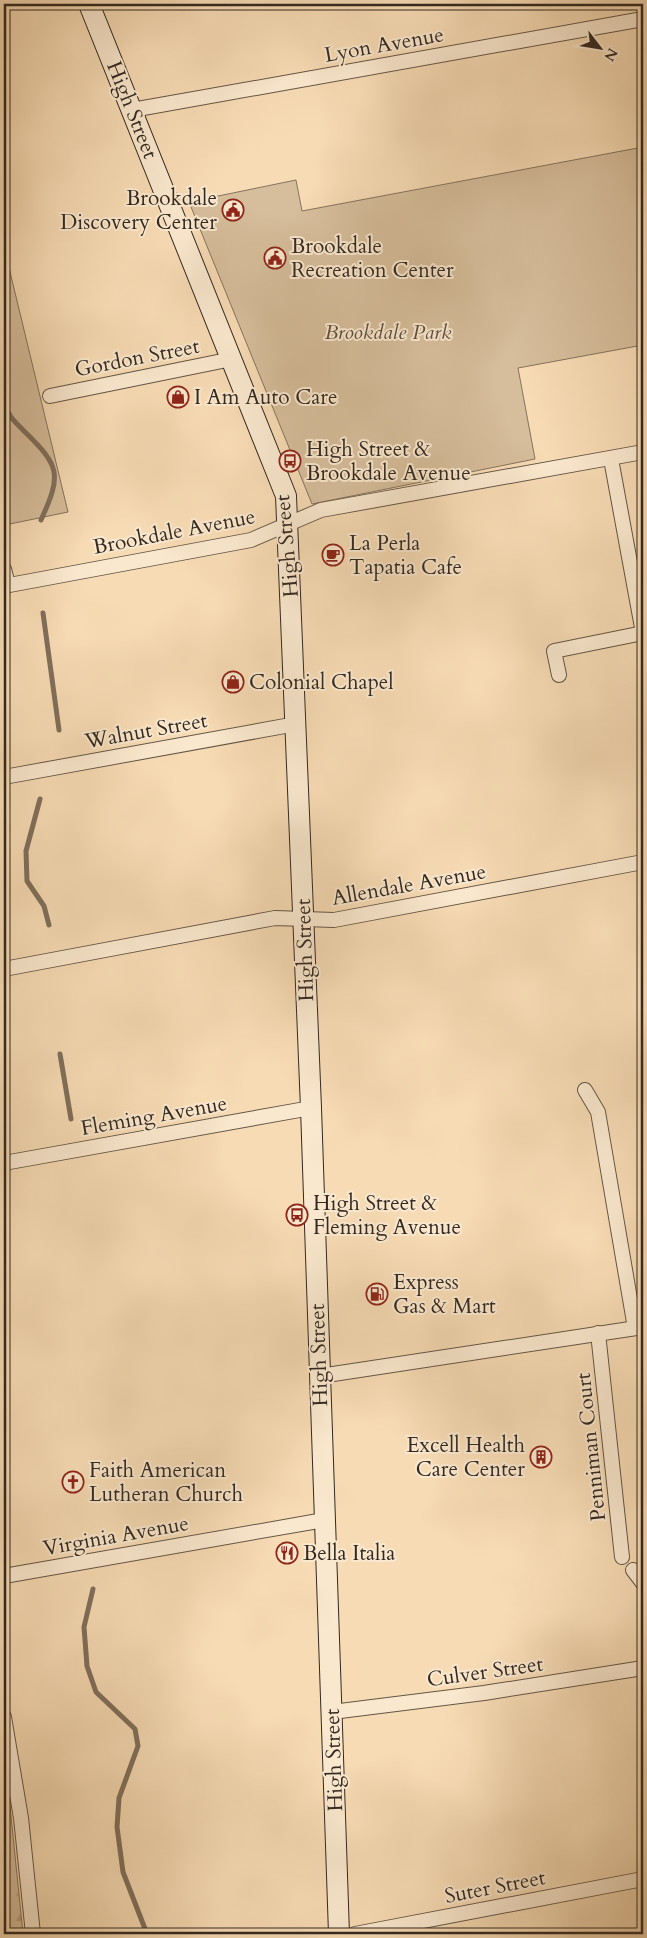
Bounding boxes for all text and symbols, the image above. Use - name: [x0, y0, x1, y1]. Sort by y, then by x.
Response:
- street label: Lyon Avenue: [322, 20, 446, 70]
- north arrow: [574, 22, 624, 72]
- text: N: [599, 44, 622, 65]
- street label: High Street: [99, 57, 165, 163]
- place label: Brookdale Discovery Center: [60, 184, 217, 237]
- public building icon: Brookdale Discovery Center: [221, 198, 245, 222]
- place label: Brookdale Recreation Center: [291, 232, 454, 285]
- public building icon: Brookdale Recreation Center: [263, 246, 287, 270]
- park label: Brookdale Park: [325, 318, 452, 347]
- street label: Gordon Street: [72, 332, 202, 384]
- place label: I Am Auto Care: [194, 383, 338, 412]
- shop icon: I Am Auto Care: [166, 385, 190, 409]
- place label: High Street & Brookdale Avenue: [306, 435, 471, 488]
- bus stop icon: High Street & Brookdale Avenue: [278, 449, 302, 473]
- street label: High Street: [268, 493, 306, 599]
- street label: Brookdale Avenue: [90, 502, 258, 562]
- place label: La Perla Tapatia Cafe: [349, 529, 462, 582]
- cafe icon: La Perla Tapatia Cafe: [321, 543, 345, 567]
- place label: Colonial Chapel: [249, 668, 394, 697]
- shop icon: Colonial Chapel: [221, 670, 245, 694]
- street label: Walnut Street: [82, 706, 210, 756]
- street label: Allendale Avenue: [330, 857, 488, 913]
- street label: High Street: [289, 898, 321, 1002]
- street label: Fleming Avenue: [79, 1089, 229, 1143]
- place label: High Street & Fleming Avenue: [313, 1189, 461, 1242]
- bus stop icon: High Street & Fleming Avenue: [285, 1203, 309, 1227]
- place label: Express Gas & Mart: [393, 1268, 496, 1321]
- fuel station icon: Express Gas & Mart: [365, 1282, 389, 1306]
- street label: High Street: [303, 1303, 335, 1407]
- street label: Penniman Court: [569, 1371, 613, 1523]
- place label: Excell Health Care Center: [407, 1431, 525, 1484]
- building icon: Excell Health Care Center: [529, 1445, 553, 1469]
- place label: Faith American Lutheran Church: [89, 1456, 244, 1509]
- church icon: Faith American Lutheran Church: [61, 1470, 85, 1494]
- street label: Virginia Avenue: [41, 1509, 191, 1563]
- place label: Bella Italia: [303, 1539, 395, 1568]
- restaurant icon: Bella Italia: [275, 1541, 299, 1565]
- street label: Culver Street: [425, 1649, 545, 1694]
- street label: High Street: [318, 1708, 350, 1812]
- street label: Suter Street: [442, 1863, 548, 1911]

